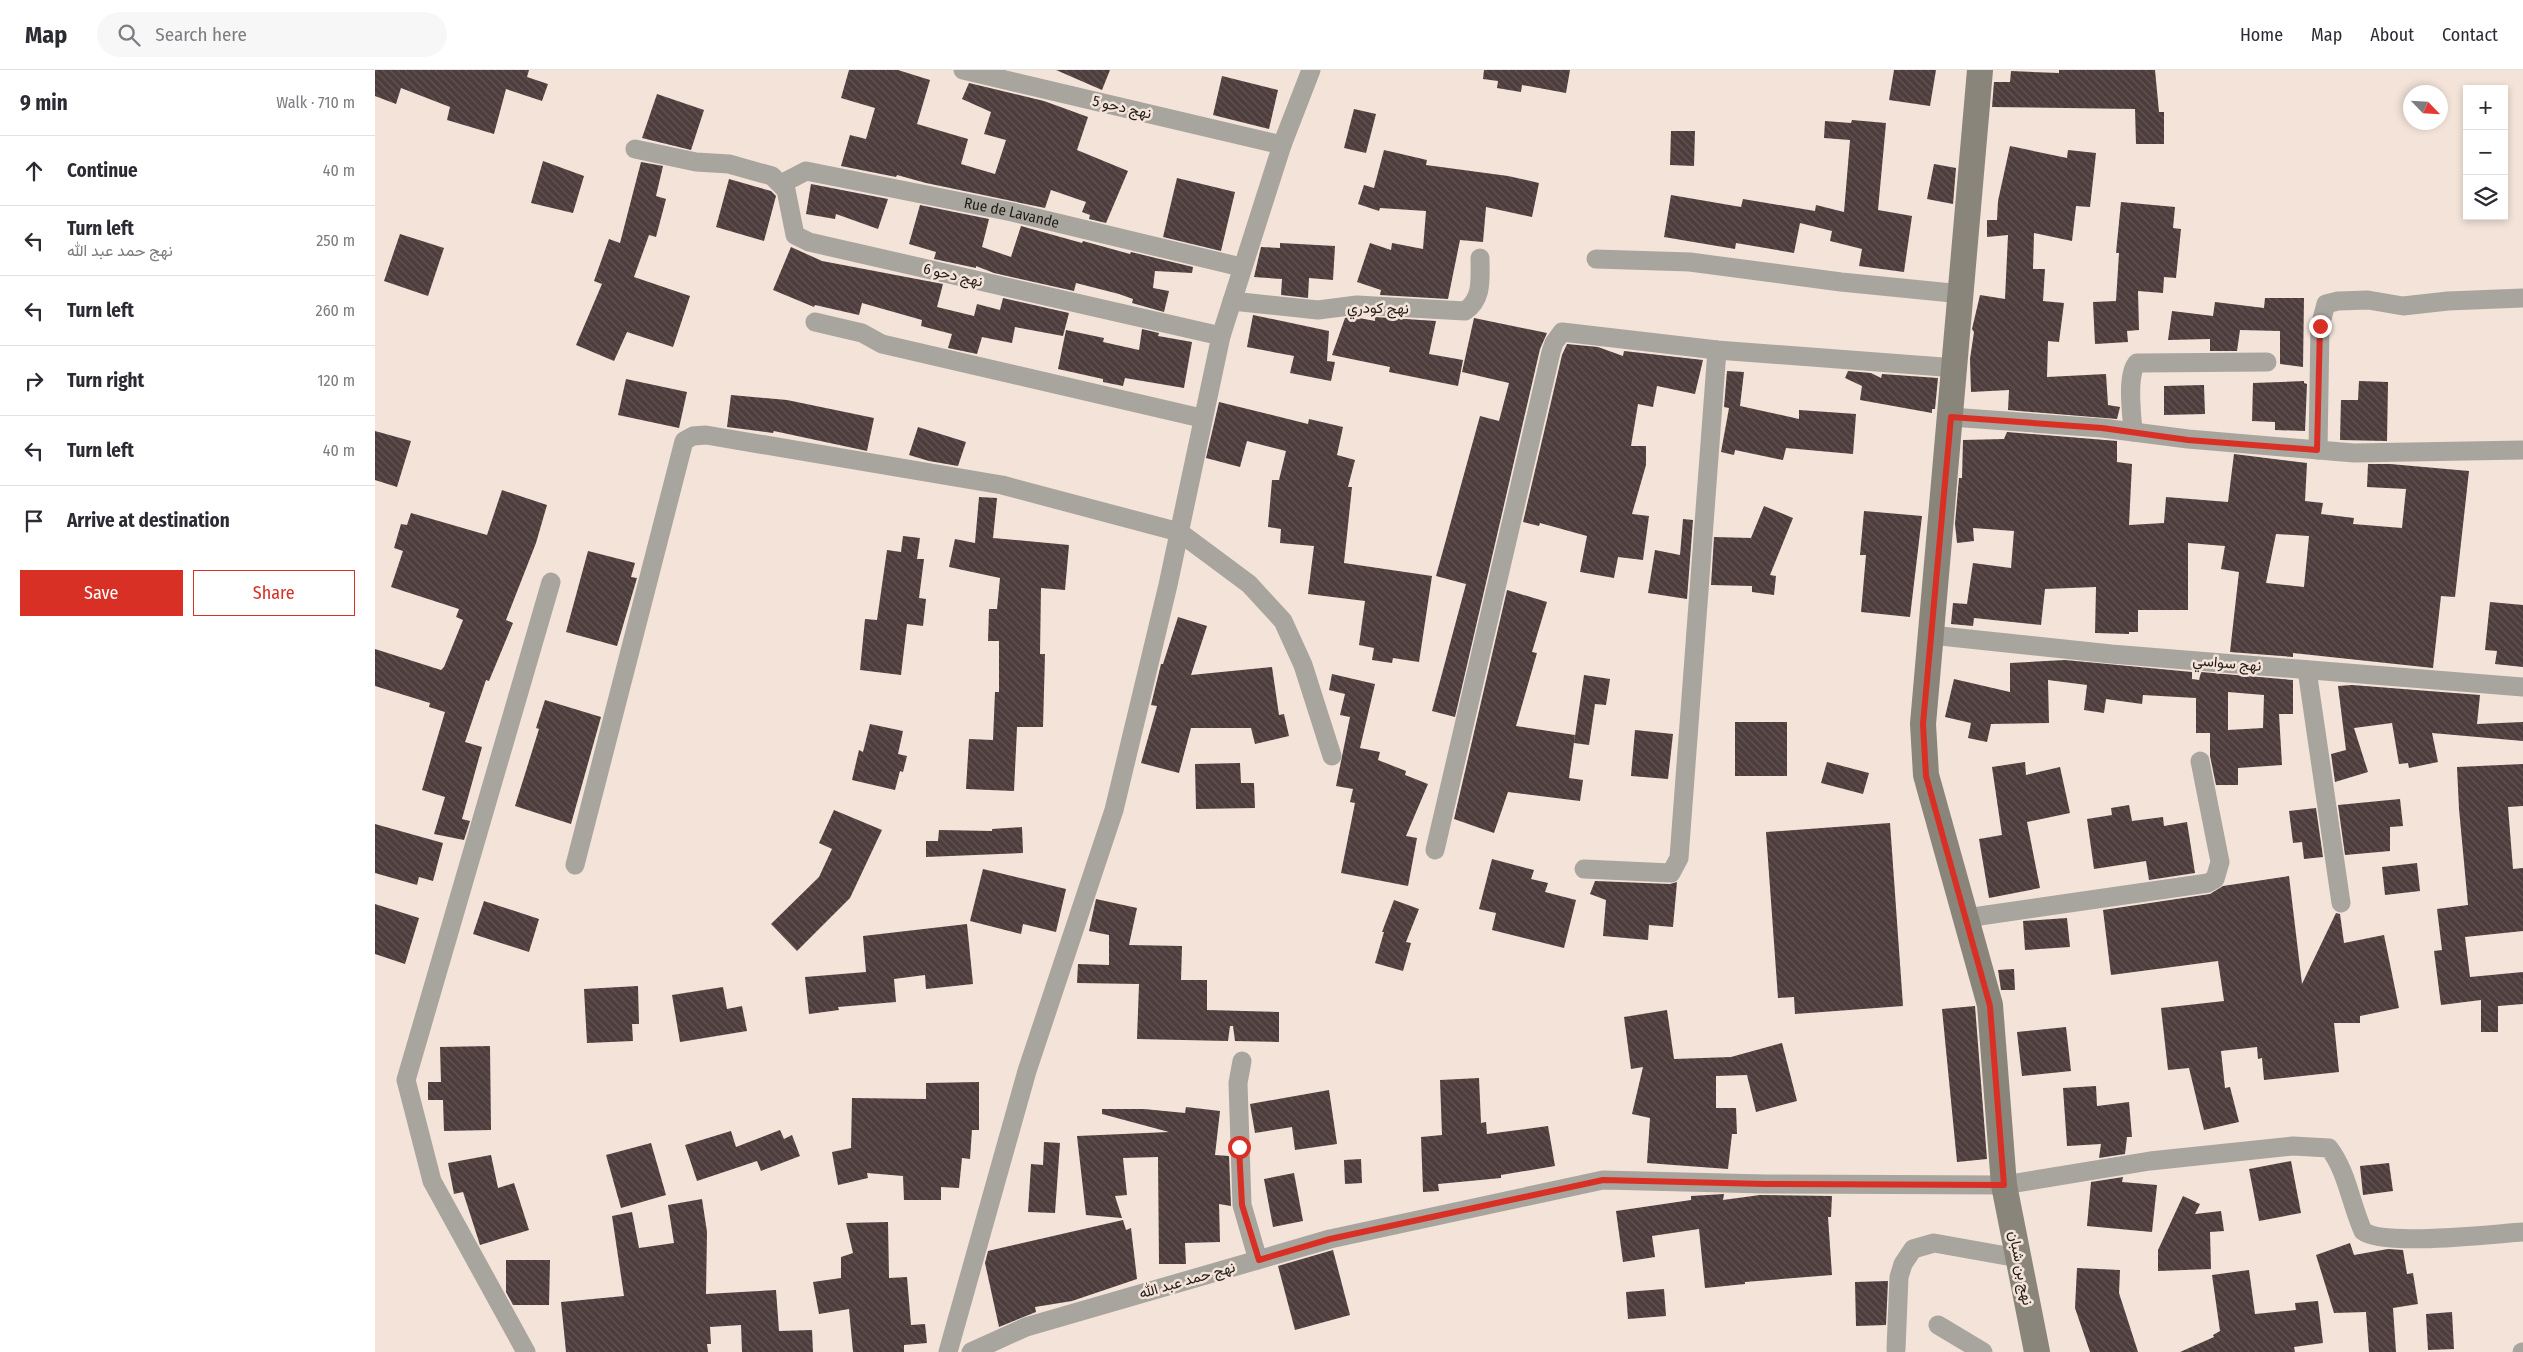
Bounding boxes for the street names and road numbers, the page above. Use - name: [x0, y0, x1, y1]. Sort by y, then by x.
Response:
- street label: نهج دحو 5: [1090, 91, 1153, 124]
- street label: Rue de Lavande: [963, 194, 1061, 232]
- street label: نهج دحو 6: [921, 259, 984, 293]
- street label: نهج كودري: [1347, 298, 1409, 322]
- street label: نهج سواسي: [2191, 651, 2262, 679]
- street label: نهج بن شبان: [2003, 1229, 2037, 1307]
- street label: نهج حمد عبد الله: [1137, 1258, 1238, 1304]

